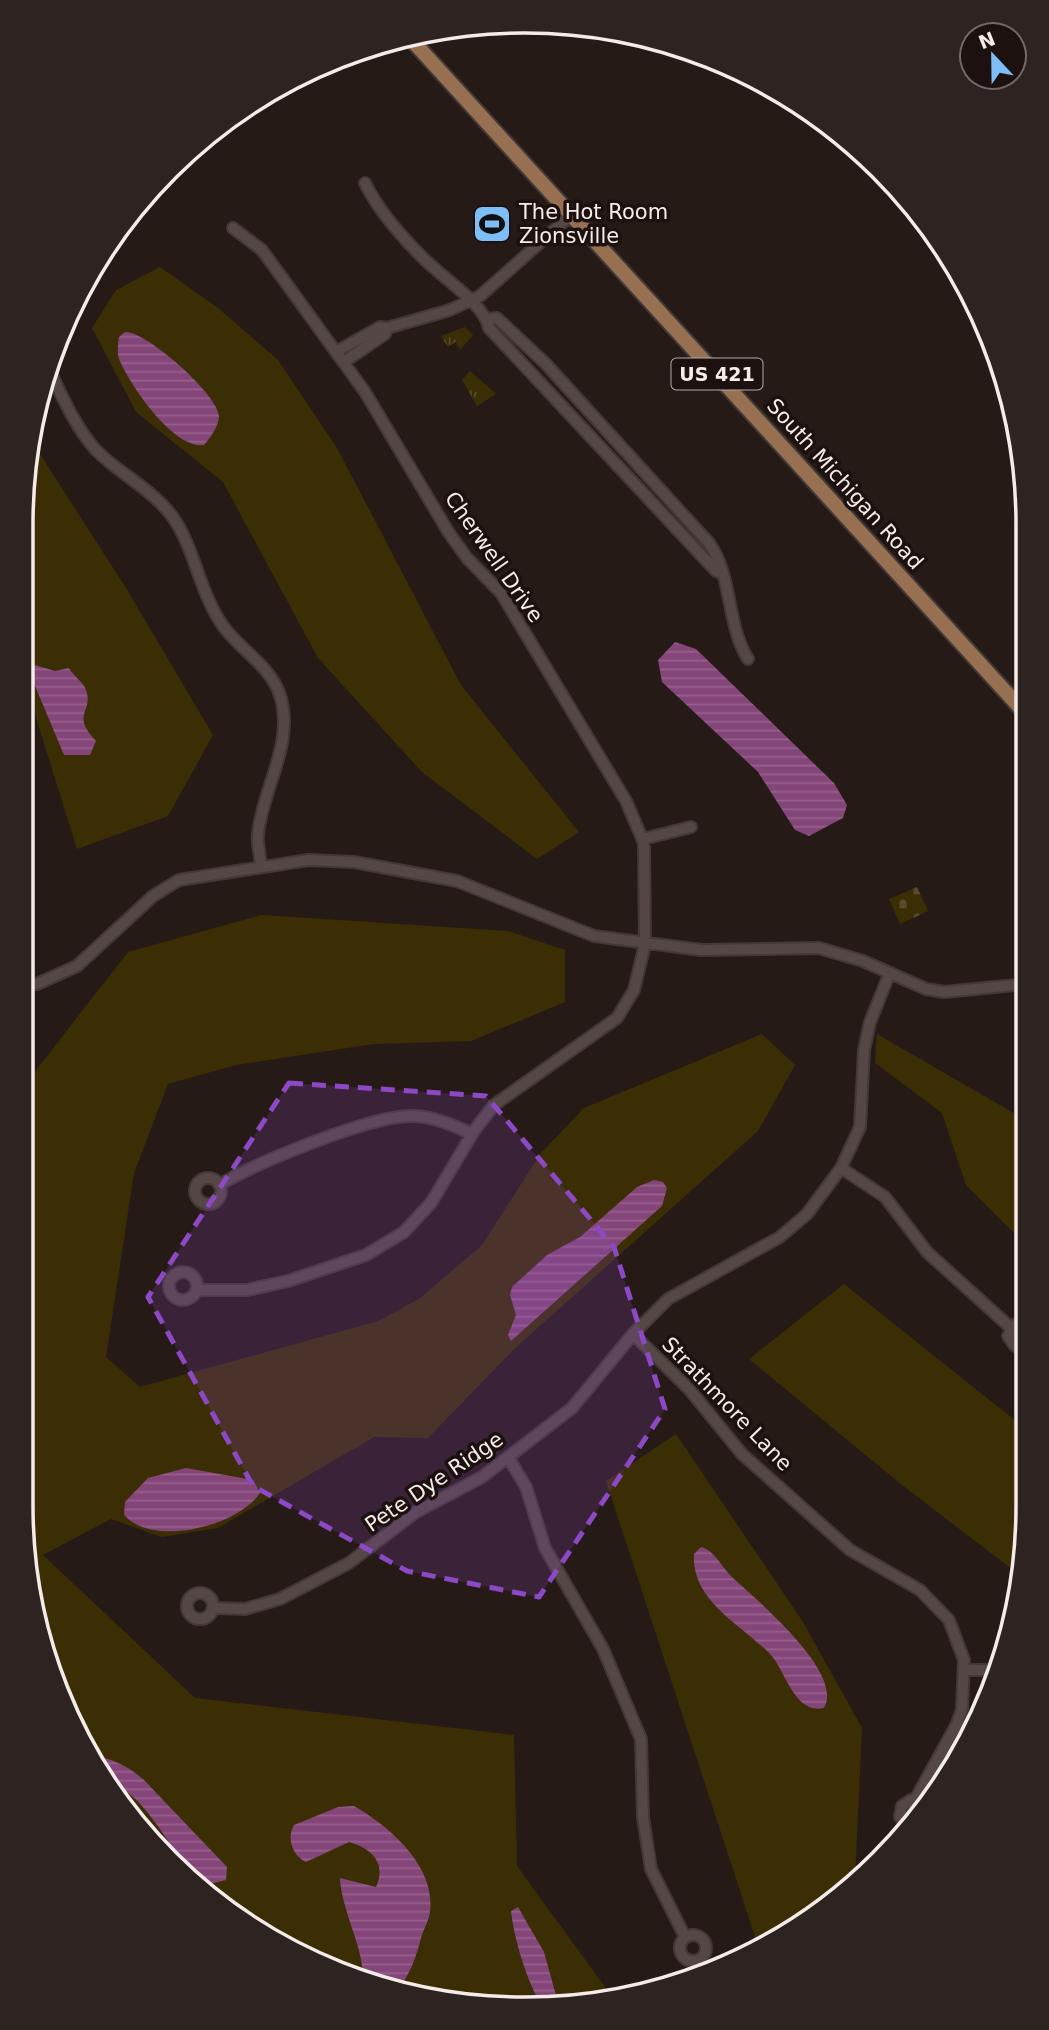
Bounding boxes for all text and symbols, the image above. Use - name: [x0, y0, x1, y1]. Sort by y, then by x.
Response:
- north arrow: [958, 21, 1028, 91]
- text: N: [975, 27, 998, 53]
- place label: The Hot Room Zionsville: [518, 200, 668, 248]
- sports icon: The Hot Room Zionsville: [471, 203, 513, 245]
- road number: US 421: [672, 358, 762, 390]
- street label: South Michigan Road: [762, 394, 928, 574]
- street label: Cherwell Drive: [440, 487, 548, 627]
- street label: Strathmore Lane: [657, 1332, 797, 1476]
- street label: Pete Dye Ridge: [361, 1427, 507, 1537]

